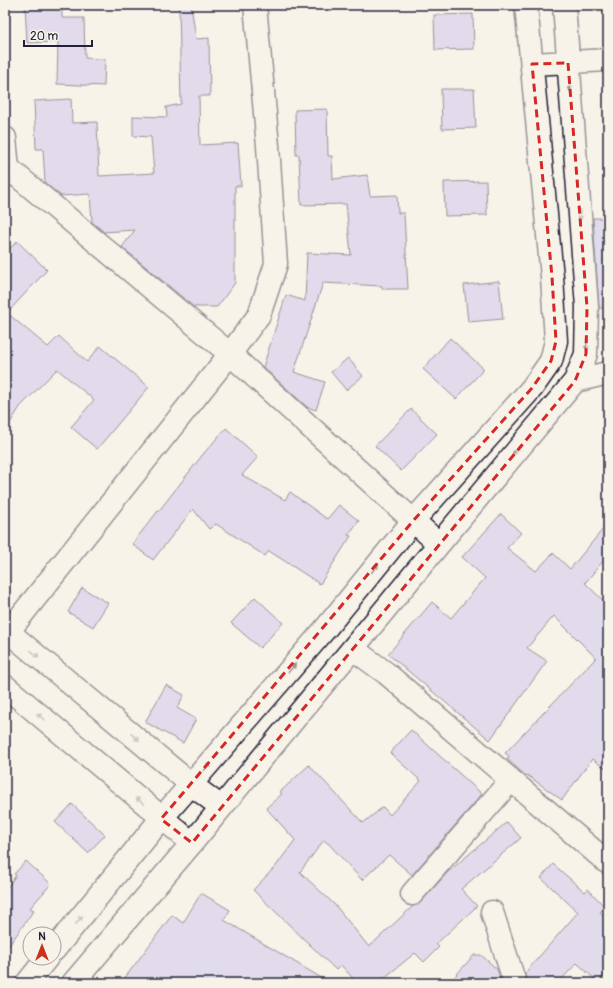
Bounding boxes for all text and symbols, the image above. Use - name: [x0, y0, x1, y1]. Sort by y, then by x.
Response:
- scale bar: [24, 22, 92, 48]
- text: 20 m: [30, 29, 59, 44]
- one-way arrow: [567, 80, 574, 92]
- one-way arrow: [577, 209, 584, 221]
- one-way arrow: [583, 339, 590, 351]
- one-way arrow: [511, 446, 520, 456]
- one-way arrow: [370, 562, 379, 573]
- one-way arrow: [30, 650, 40, 659]
- one-way arrow: [287, 663, 296, 673]
- one-way arrow: [36, 712, 46, 721]
- one-way arrow: [129, 733, 140, 742]
- one-way arrow: [203, 761, 212, 772]
- one-way arrow: [135, 796, 145, 805]
- one-way arrow: [74, 914, 83, 925]
- north arrow: [22, 926, 62, 966]
- text: N: [38, 930, 46, 943]

